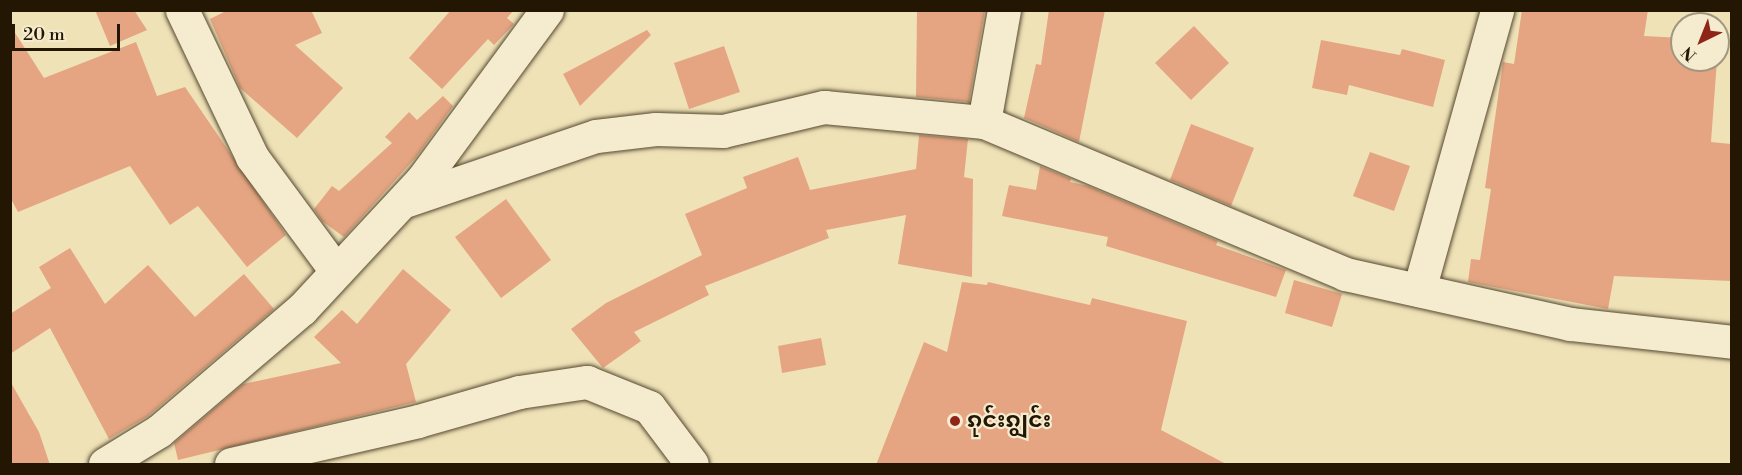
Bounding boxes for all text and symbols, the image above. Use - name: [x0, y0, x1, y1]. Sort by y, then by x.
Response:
- scale bar: [15, 12, 123, 50]
- north arrow: [1670, 12, 1730, 72]
- text: 20 m: [23, 23, 65, 46]
- text: N: [1678, 42, 1701, 65]
- place label: ၵုင်းၵျွင်း: [967, 408, 1051, 434]
- marker: ၵုင်းၵျွင်း: [948, 414, 962, 428]

